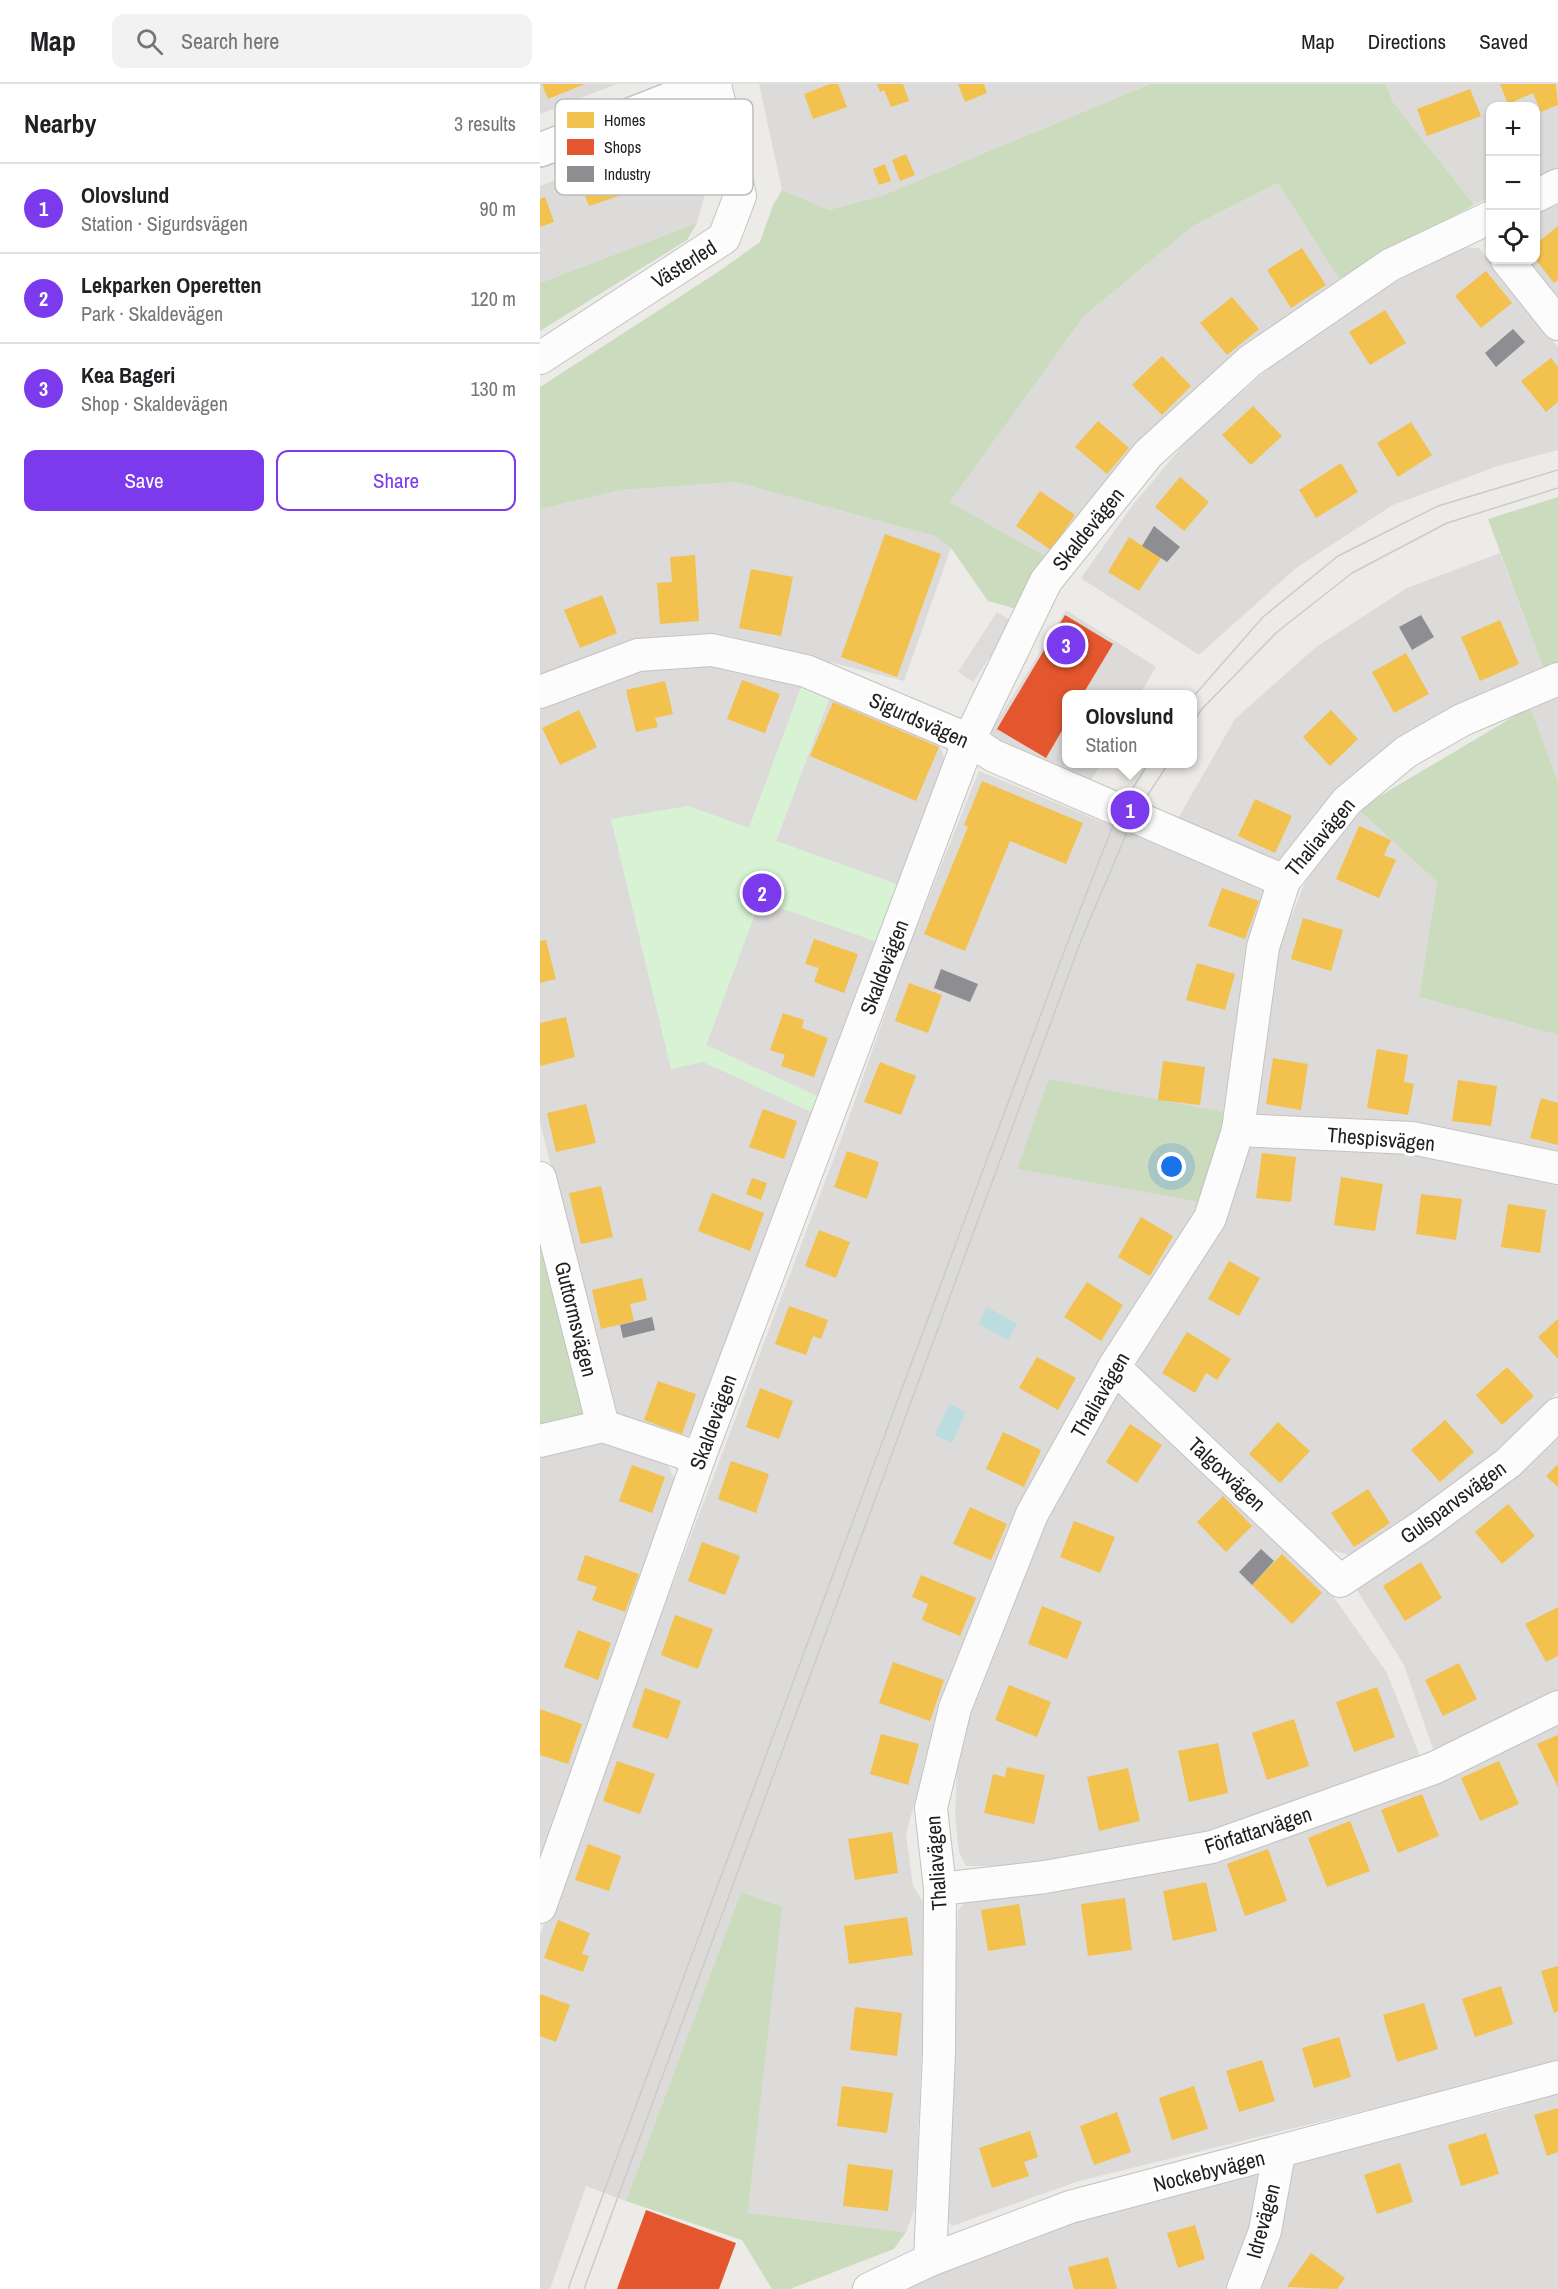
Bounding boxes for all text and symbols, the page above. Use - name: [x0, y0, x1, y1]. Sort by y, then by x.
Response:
- search box: [112, 14, 532, 68]
- text: Map: [30, 22, 76, 60]
- icon: search: [133, 25, 166, 58]
- text: Search here: [181, 26, 279, 56]
- text: Map: [1301, 27, 1335, 56]
- text: Directions: [1368, 27, 1446, 56]
- text: Saved: [1479, 27, 1528, 56]
- legend: [555, 99, 753, 195]
- map controls: [1486, 102, 1540, 264]
- button: +: [1486, 102, 1540, 156]
- text: Nearby: [24, 106, 96, 141]
- text: Homes: [604, 109, 646, 131]
- text: 3 results: [454, 110, 516, 137]
- text: Shops: [604, 136, 641, 158]
- button: −: [1486, 156, 1540, 210]
- text: Industry: [604, 163, 651, 185]
- text: Olovslund: [81, 180, 169, 210]
- text: 1: [39, 195, 48, 222]
- text: 90 m: [480, 195, 516, 222]
- text: Station · Sigurdsvägen: [81, 210, 248, 237]
- button: locate: [1486, 210, 1540, 264]
- street label: Västerled: [646, 233, 722, 295]
- text: Lekparken Operetten: [81, 270, 261, 300]
- text: 2: [39, 285, 48, 312]
- text: 120 m: [470, 285, 516, 312]
- text: Park · Skaldevägen: [81, 300, 223, 327]
- text: Kea Bageri: [81, 360, 175, 390]
- text: 3: [39, 375, 48, 402]
- text: 130 m: [470, 375, 516, 402]
- text: Shop · Skaldevägen: [81, 390, 228, 417]
- button: Save: [24, 450, 264, 511]
- button: Share: [276, 450, 516, 511]
- street label: Skaldevägen: [1045, 481, 1131, 577]
- pin: 3: [1046, 622, 1086, 668]
- street label: Sigurdsvägen: [865, 685, 973, 755]
- popup: [1062, 690, 1197, 768]
- text: Olovslund: [1085, 701, 1174, 731]
- text: Station: [1085, 731, 1137, 758]
- pin: 1: [1110, 788, 1150, 832]
- street label: Thaliavägen: [1278, 791, 1362, 883]
- pin: 2: [742, 870, 782, 916]
- street label: Skaldevägen: [853, 915, 915, 1019]
- street label: Thespisvägen: [1326, 1120, 1436, 1158]
- your location: [1157, 1152, 1186, 1181]
- street label: Guttormsvägen: [548, 1258, 604, 1380]
- street label: Thaliavägen: [1064, 1347, 1136, 1443]
- street label: Skaldevägen: [682, 1370, 744, 1474]
- street label: Talgoxvägen: [1182, 1430, 1272, 1518]
- street label: Gulsparvsvägen: [1394, 1454, 1512, 1550]
- street label: Författarvägen: [1201, 1799, 1315, 1861]
- street label: Thaliavägen: [918, 1815, 954, 1911]
- street label: Nockebyvägen: [1150, 2143, 1268, 2199]
- street label: Idrevägen: [1239, 2180, 1287, 2262]

